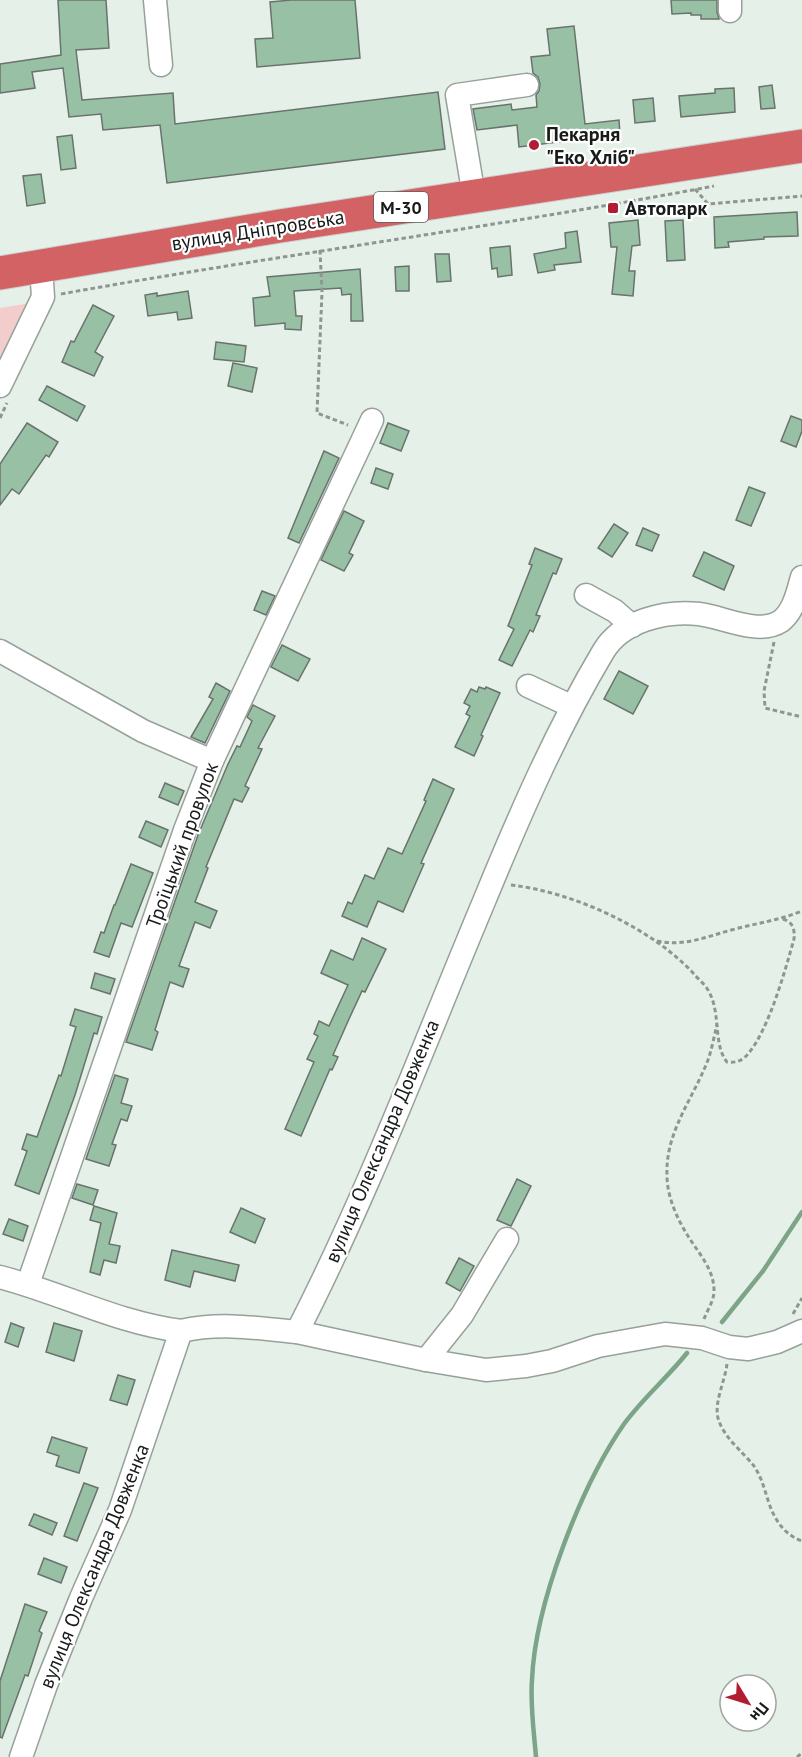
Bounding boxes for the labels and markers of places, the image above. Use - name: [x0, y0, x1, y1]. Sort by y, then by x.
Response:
- place label: Пекарня "Еко Хліб": [546, 121, 635, 170]
- marker: Пекарня "Еко Хліб": [527, 138, 541, 152]
- place label: Автопарк: [625, 195, 707, 221]
- marker: Автопарк: [606, 201, 620, 215]

